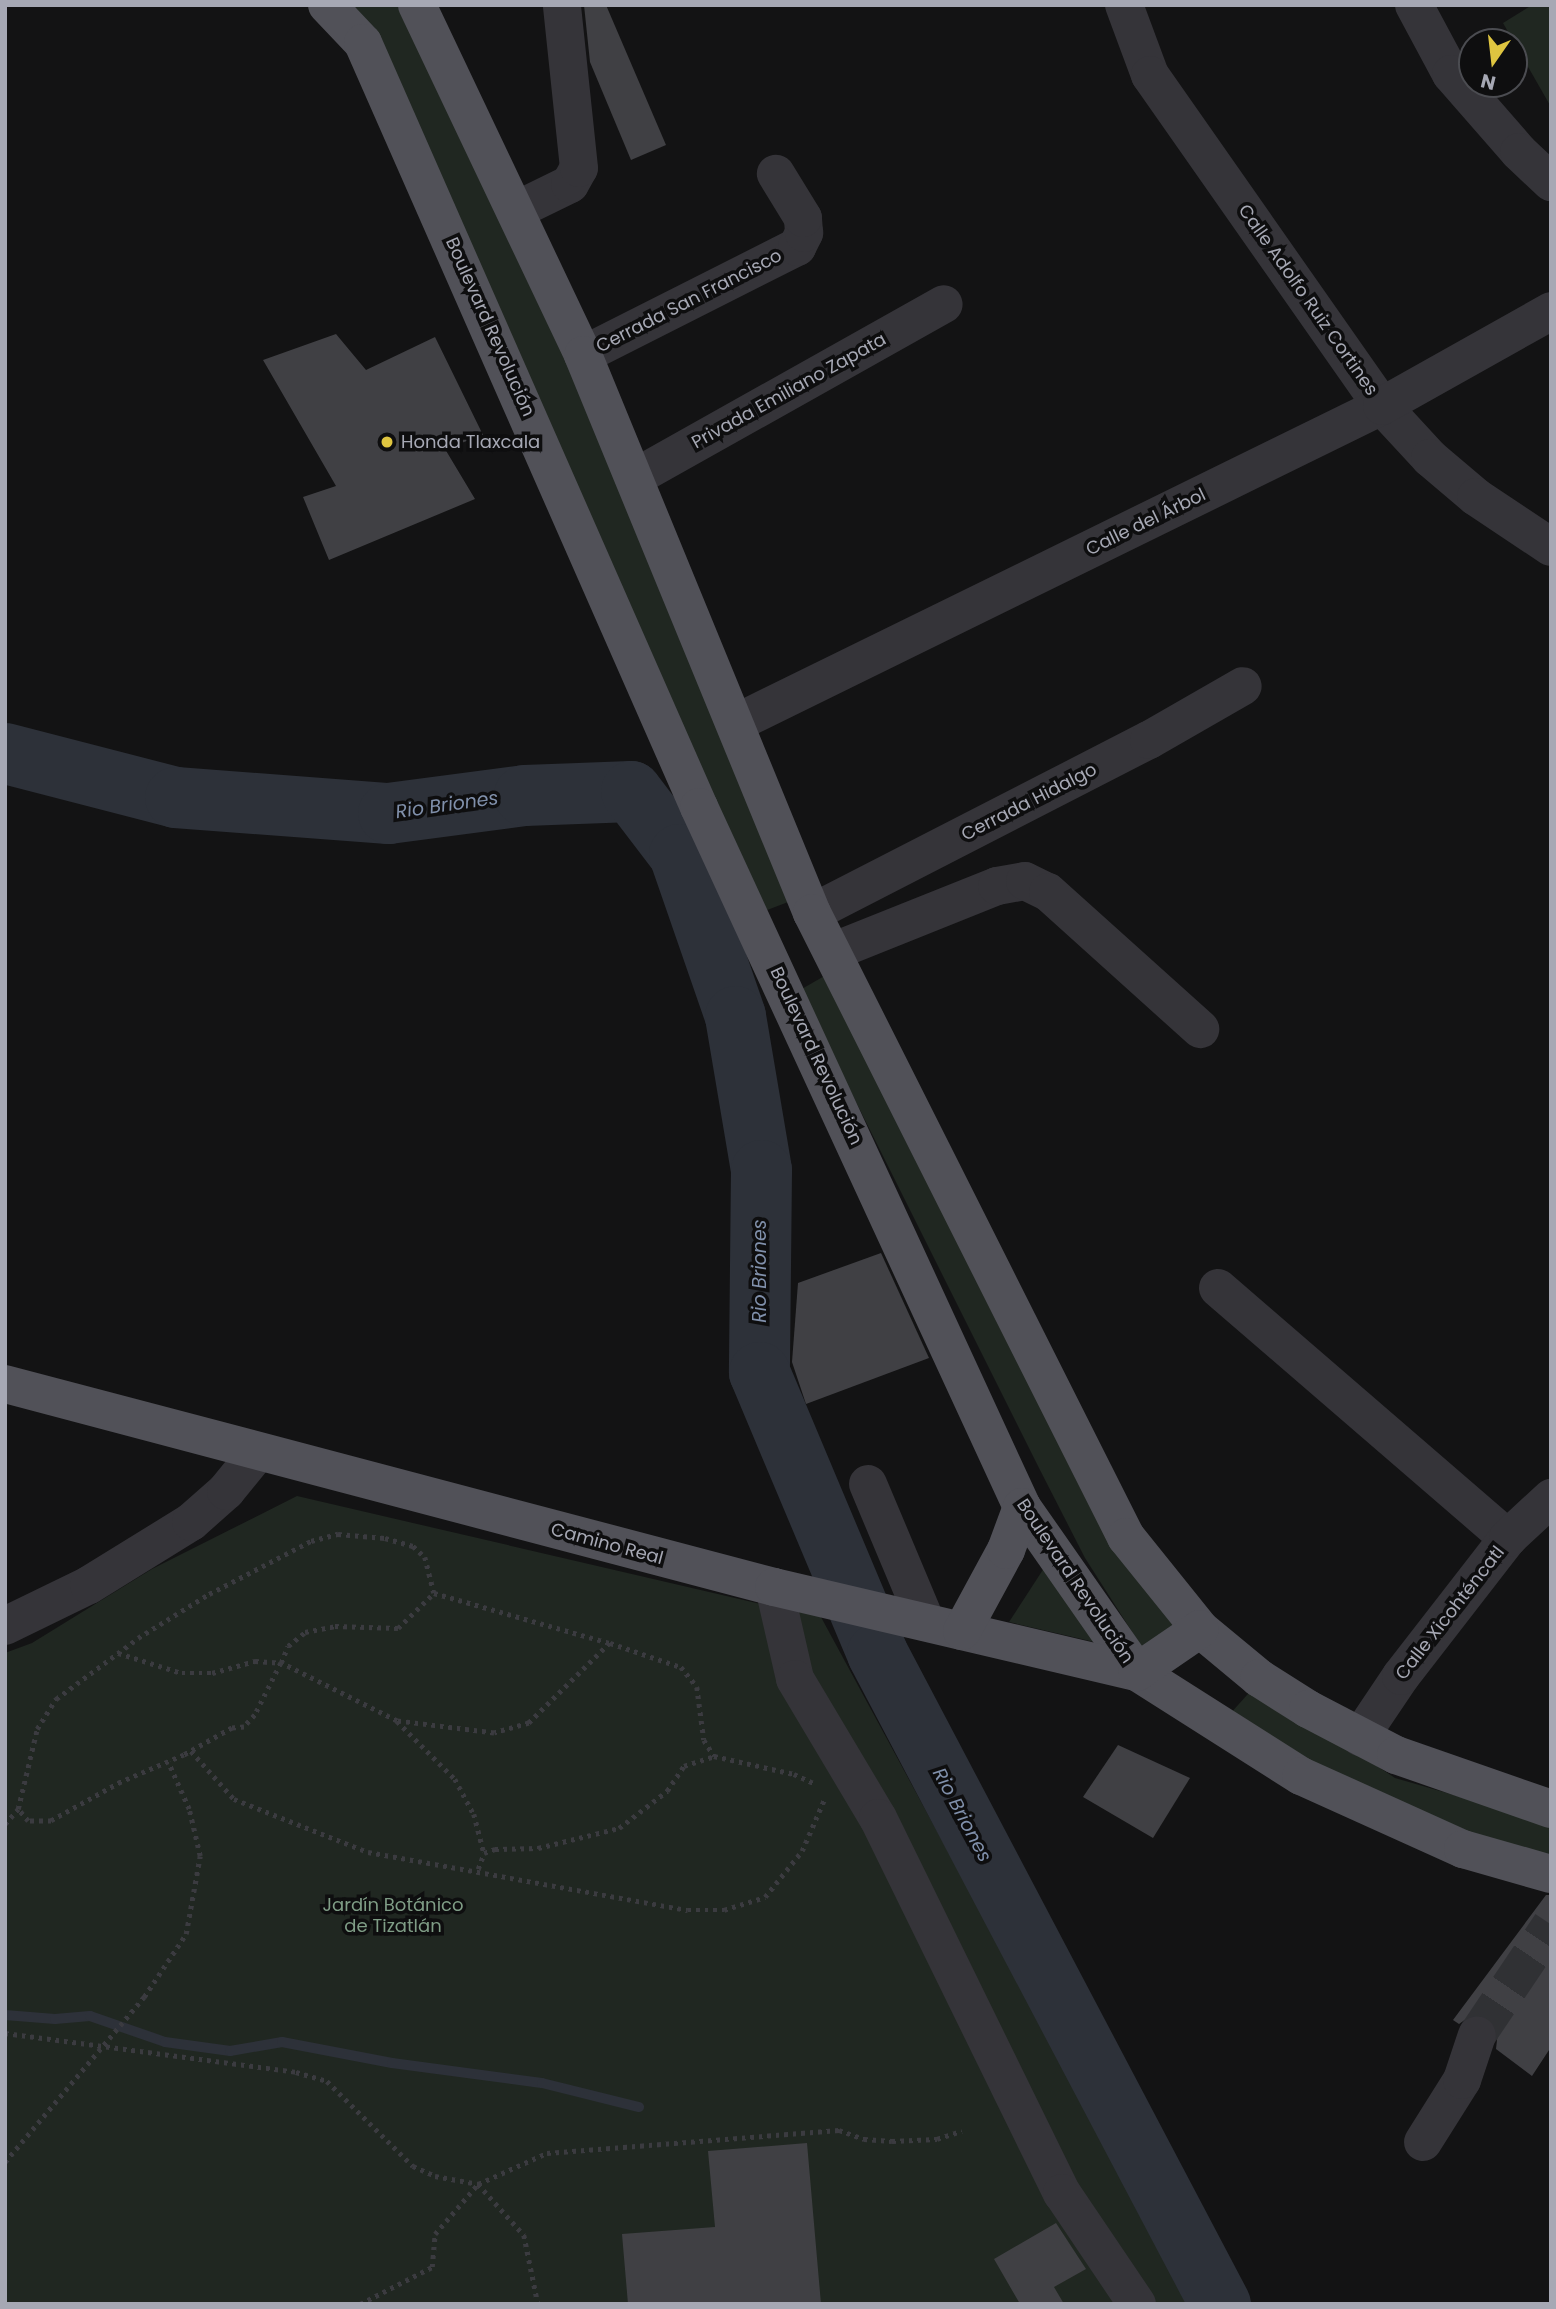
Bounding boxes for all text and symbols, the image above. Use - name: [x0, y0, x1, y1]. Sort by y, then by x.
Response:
- north arrow: [1458, 28, 1528, 98]
- text: N: [1478, 67, 1498, 97]
- street label: Calle Adolfo Ruiz Cortines: [1234, 200, 1382, 400]
- street label: Boulevard Revolución: [441, 234, 539, 420]
- street label: Cerrada San Francisco: [593, 245, 785, 357]
- street label: Privada Emiliano Zapata: [688, 328, 890, 454]
- place label: Honda Tlaxcala: [401, 431, 540, 453]
- marker: Honda Tlaxcala: [379, 434, 395, 450]
- street label: Calle del Árbol: [1083, 484, 1209, 560]
- street label: Cerrada Hidalgo: [958, 759, 1100, 845]
- water label: Rio Briones: [394, 787, 500, 823]
- street label: Boulevard Revolución: [765, 964, 867, 1148]
- water label: Rio Briones: [749, 1219, 771, 1323]
- street label: Boulevard Revolución: [1012, 1495, 1138, 1667]
- street label: Camino Real: [548, 1519, 666, 1569]
- street label: Calle Xicohténcatl: [1391, 1542, 1509, 1684]
- water label: Rio Briones: [928, 1764, 996, 1866]
- park label: Jardín Botánico de Tizatlán: [322, 1895, 464, 1938]

